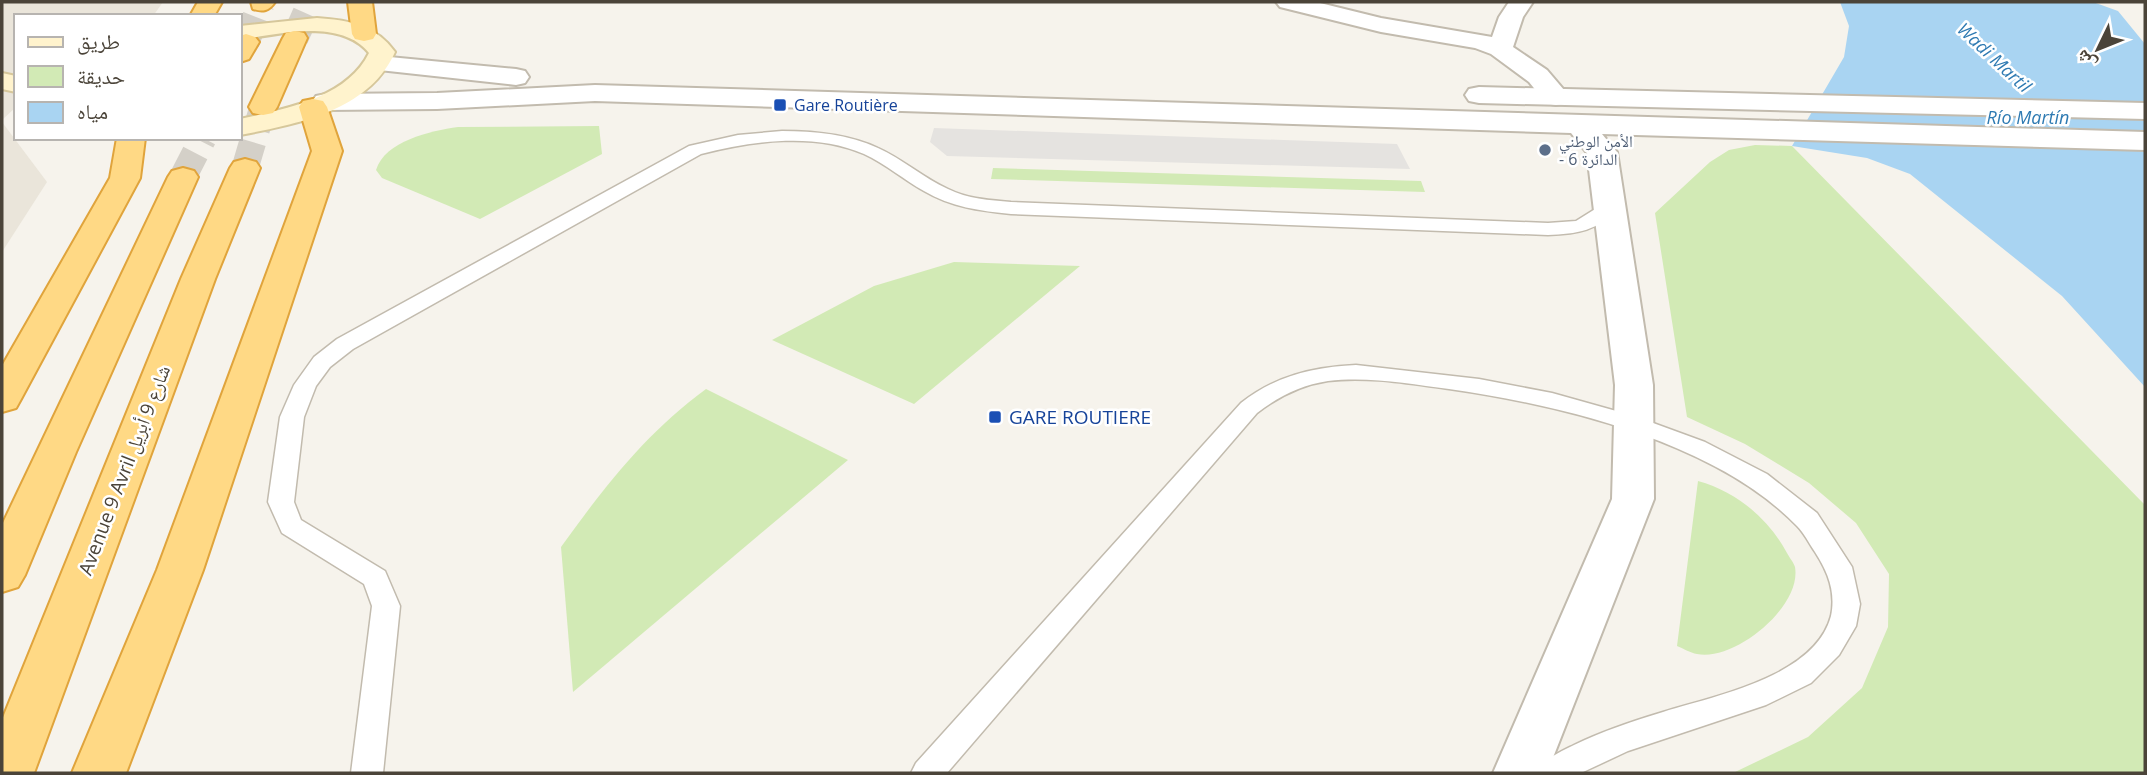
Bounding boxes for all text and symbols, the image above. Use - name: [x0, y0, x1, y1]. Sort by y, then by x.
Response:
- legend: [14, 14, 242, 140]
- north arrow: [2063, 14, 2133, 84]
- water label: Wadi Martil: [1953, 17, 2037, 98]
- text: طريق: [77, 27, 120, 55]
- text: ش: [2069, 44, 2102, 77]
- text: حديقة: [77, 62, 125, 90]
- place label: Gare Routière: [794, 94, 898, 116]
- text: مياه: [77, 97, 108, 125]
- marker: Gare Routière: [772, 97, 788, 113]
- water label: Río Martín: [1987, 105, 2069, 129]
- place label: الأمن الوطني - الدائرة 6: [1559, 130, 1633, 170]
- marker: الأمن الوطني - الدائرة 6: [1537, 142, 1553, 158]
- street label: Avenue 9 Avril شارع 9 أبريل: [72, 361, 176, 579]
- place label: GARE ROUTIERE: [1009, 404, 1151, 430]
- marker: GARE ROUTIERE: [987, 409, 1003, 425]

